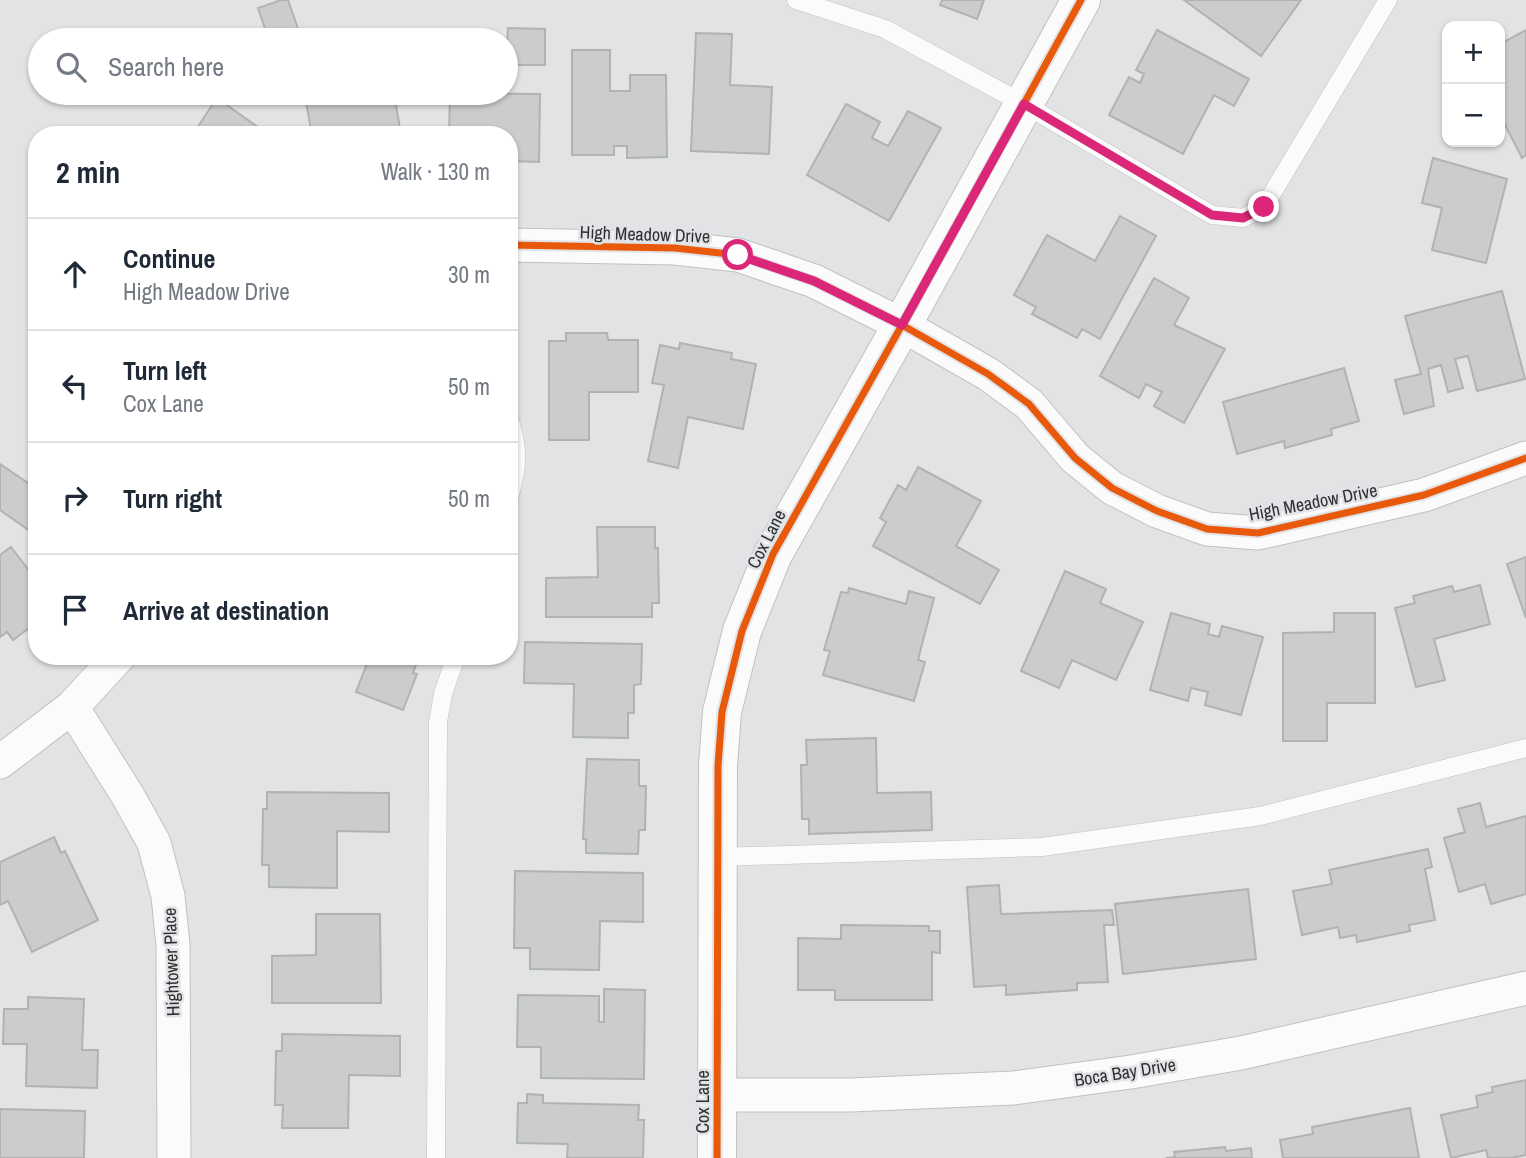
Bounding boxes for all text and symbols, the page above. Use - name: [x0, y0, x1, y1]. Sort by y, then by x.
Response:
- map controls: [1442, 21, 1505, 147]
- button: +: [1442, 21, 1505, 84]
- search box: [28, 28, 518, 105]
- icon: search: [52, 48, 90, 86]
- text: Search here: [108, 49, 224, 84]
- button: −: [1442, 84, 1505, 147]
- text: 2 min: [56, 152, 120, 192]
- text: Walk · 130 m: [381, 156, 490, 187]
- route end: [1248, 191, 1279, 222]
- street label: High Meadow Drive: [579, 219, 711, 249]
- route start: [722, 239, 753, 270]
- text: Continue: [123, 241, 215, 276]
- icon: ahead: [56, 255, 94, 293]
- text: 30 m: [448, 259, 490, 290]
- text: High Meadow Drive: [123, 276, 290, 307]
- text: Turn left: [123, 353, 207, 388]
- icon: left: [56, 367, 94, 405]
- text: 50 m: [448, 371, 490, 402]
- text: Cox Lane: [123, 388, 204, 419]
- street label: High Meadow Drive: [1247, 477, 1379, 527]
- icon: right: [56, 479, 94, 517]
- text: Turn right: [123, 481, 222, 516]
- text: 50 m: [448, 483, 490, 514]
- street label: Cox Lane: [741, 505, 791, 573]
- icon: arrive: [56, 591, 94, 629]
- text: Arrive at destination: [123, 593, 329, 628]
- street label: Hightower Place: [157, 907, 185, 1017]
- street label: Boca Bay Drive: [1072, 1052, 1178, 1092]
- street label: Cox Lane: [690, 1070, 715, 1134]

